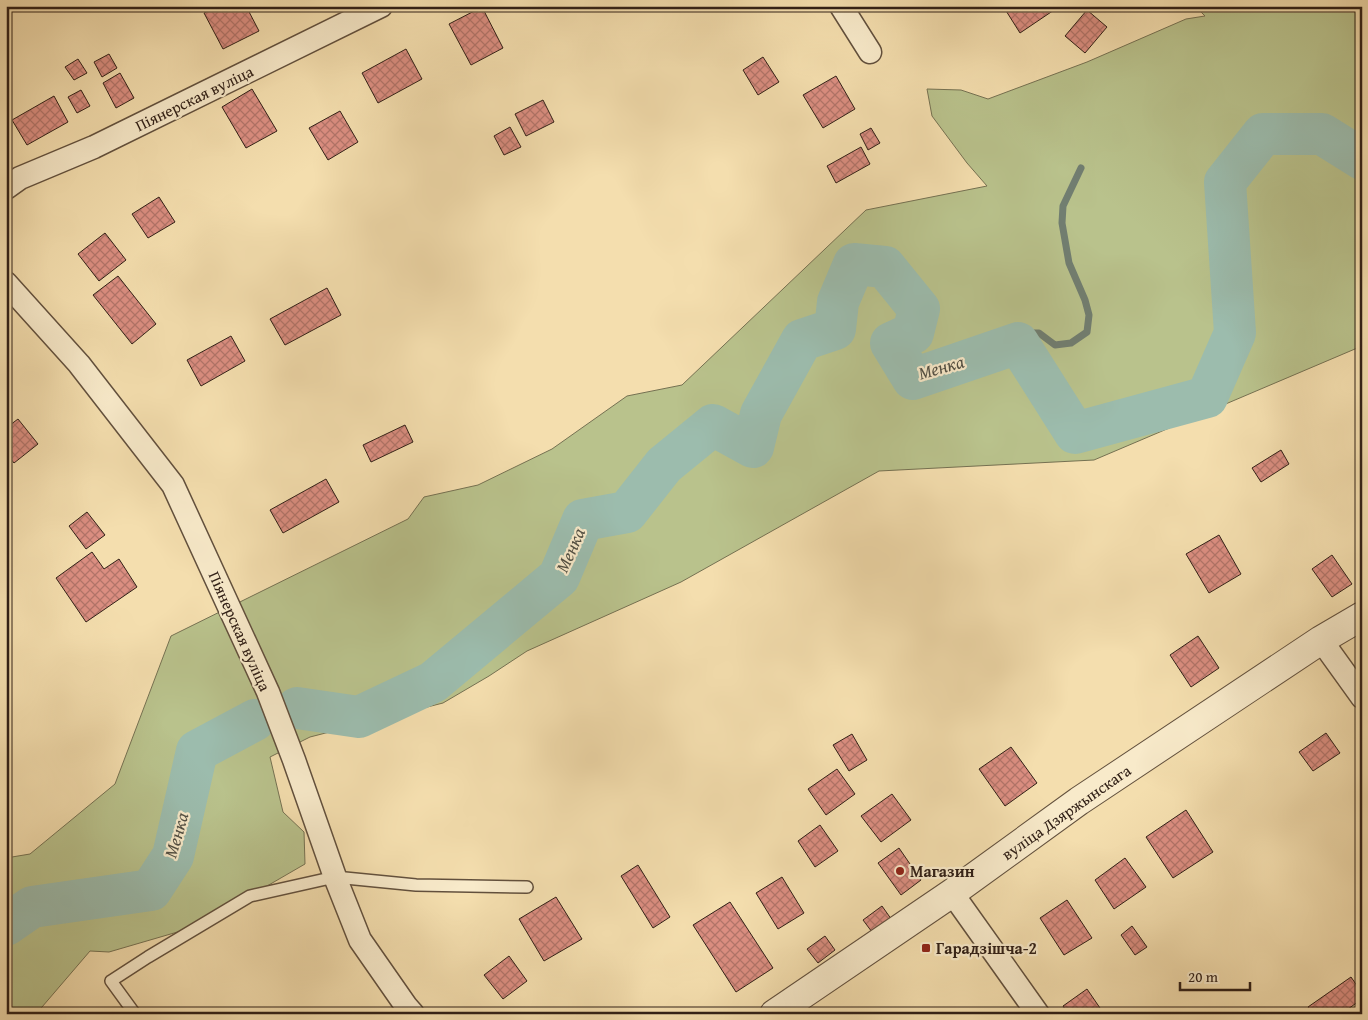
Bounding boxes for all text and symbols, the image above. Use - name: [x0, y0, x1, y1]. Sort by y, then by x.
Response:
- street label: Піянерская вуліца: [131, 59, 258, 137]
- water label: Менка: [915, 347, 968, 386]
- water label: Менка: [548, 523, 592, 577]
- street label: Піянерская вуліца: [203, 567, 277, 695]
- street label: вуліца Дзяржынскага: [996, 758, 1136, 866]
- water label: Менка: [157, 808, 196, 861]
- place label: Магазин: [910, 859, 975, 883]
- marker: Магазин: [894, 865, 906, 877]
- place label: Гарадзішча-2: [936, 936, 1037, 960]
- marker: Гарадзішча-2: [920, 942, 932, 954]
- scale bar: [1180, 960, 1250, 992]
- text: 20 m: [1188, 966, 1219, 987]

